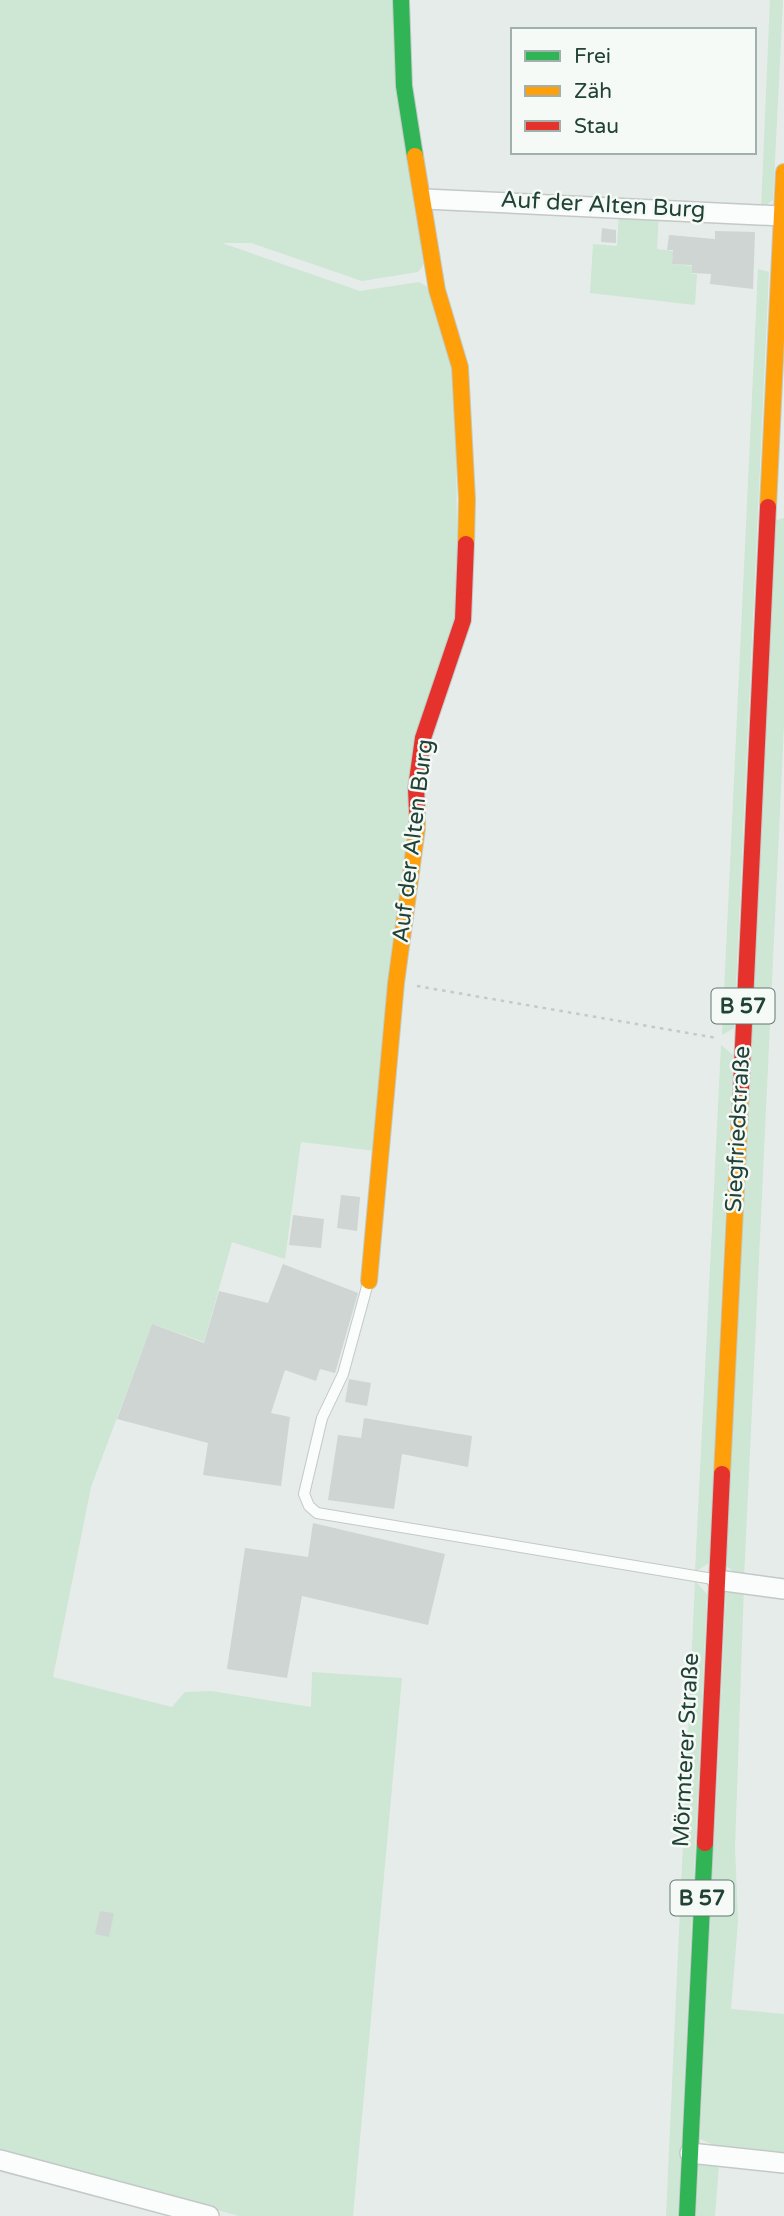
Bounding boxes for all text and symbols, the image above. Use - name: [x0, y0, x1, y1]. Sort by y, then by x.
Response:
- legend: [511, 28, 756, 154]
- text: Frei: [574, 44, 611, 69]
- text: Zäh: [574, 79, 612, 104]
- text: Stau: [574, 114, 619, 139]
- street label: Auf der Alten Burg: [500, 186, 706, 224]
- street label: Auf der Alten Burg: [387, 738, 439, 944]
- road number: B 57: [712, 988, 774, 1024]
- street label: Siegfriedstraße: [720, 1045, 756, 1213]
- street label: Mörmterer Straße: [667, 1652, 705, 1848]
- road number: B 57: [670, 1881, 734, 1916]

